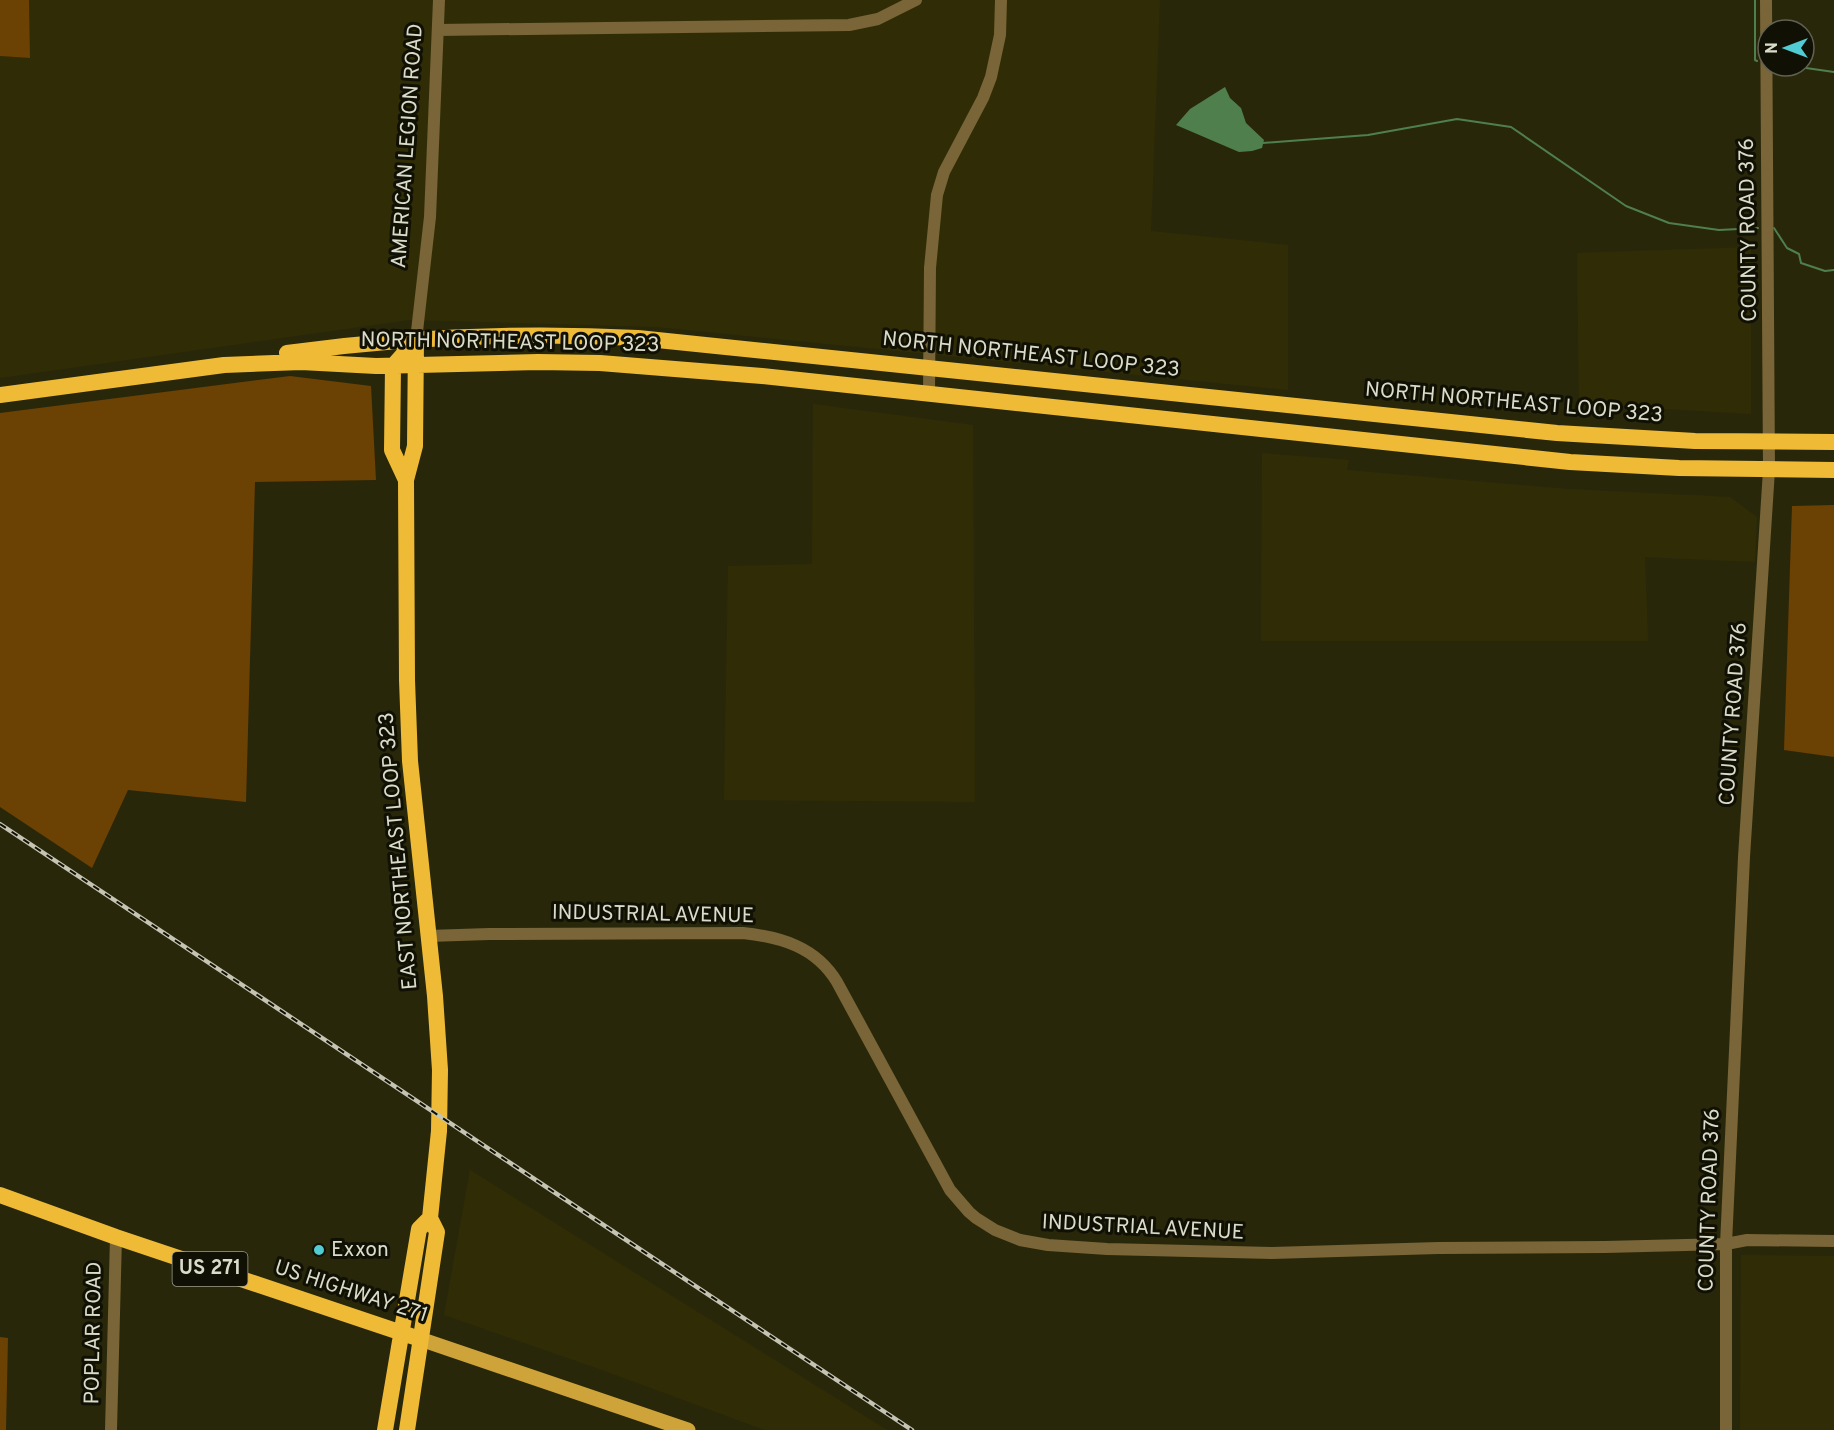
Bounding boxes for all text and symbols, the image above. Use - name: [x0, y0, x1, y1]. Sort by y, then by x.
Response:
- north arrow: [1756, 18, 1816, 78]
- street label: AMERICAN LEGION ROAD: [386, 23, 430, 269]
- text: N: [1763, 42, 1783, 54]
- street label: COUNTY ROAD 376: [1734, 138, 1764, 322]
- street label: NORTH NORTHEAST LOOP 323: [881, 326, 1181, 384]
- street label: NORTH NORTHEAST LOOP 323: [360, 327, 660, 359]
- street label: NORTH NORTHEAST LOOP 323: [1364, 377, 1664, 429]
- street label: COUNTY ROAD 376: [1714, 621, 1754, 807]
- street label: EAST NORTHEAST LOOP 323: [373, 711, 425, 991]
- street label: INDUSTRIAL AVENUE: [552, 900, 754, 930]
- street label: COUNTY ROAD 376: [1693, 1108, 1727, 1292]
- street label: INDUSTRIAL AVENUE: [1041, 1209, 1245, 1247]
- place label: Exxon: [331, 1237, 389, 1264]
- marker: Exxon: [312, 1243, 326, 1257]
- road number: US 271: [172, 1252, 248, 1286]
- street label: US HIGHWAY 271: [271, 1254, 431, 1330]
- street label: POPLAR ROAD: [79, 1261, 109, 1405]

